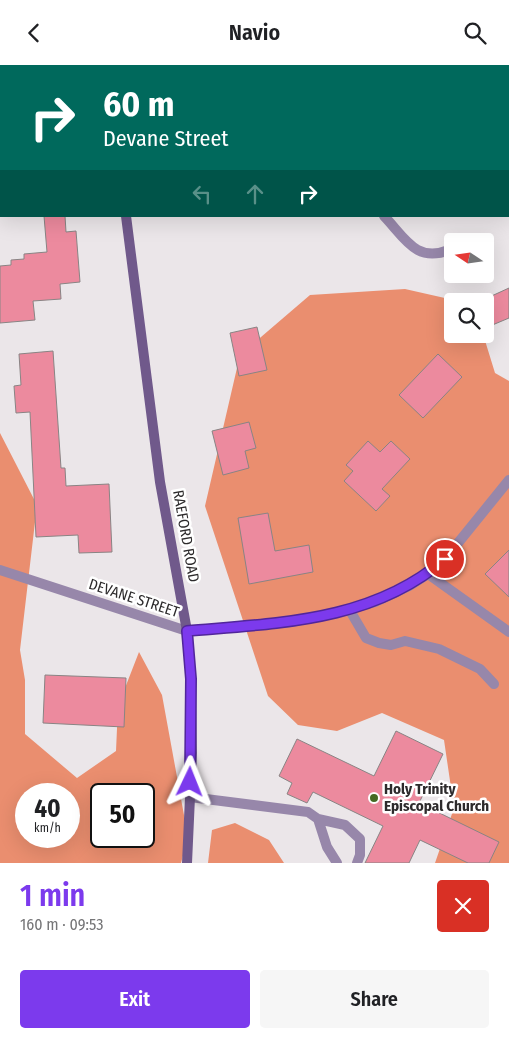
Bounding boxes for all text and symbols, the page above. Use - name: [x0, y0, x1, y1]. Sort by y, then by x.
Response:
- icon: back: [20, 19, 48, 47]
- text: Navio: [229, 19, 280, 46]
- icon: search: [461, 19, 489, 47]
- text: 60 m: [103, 83, 174, 125]
- icon: right: [20, 85, 85, 150]
- text: Devane Street: [103, 125, 229, 152]
- icon: left: [188, 180, 216, 208]
- icon: ahead: [241, 180, 269, 208]
- icon: right: [294, 180, 322, 208]
- north arrow: [444, 233, 494, 283]
- map controls: [444, 233, 494, 343]
- button: search: [444, 293, 494, 343]
- street label: RAEFORD ROAD: [169, 489, 203, 583]
- pin: [424, 538, 466, 580]
- icon: arrive: [431, 545, 459, 573]
- street label: DEVANE STREET: [87, 575, 182, 621]
- position arrow: [163, 755, 215, 807]
- place label: Holy Trinity Episcopal Church: [384, 780, 489, 815]
- speed limit sign: 50: [90, 783, 155, 848]
- marker: Holy Trinity Episcopal Church: [368, 792, 380, 804]
- text: 40: [34, 794, 61, 824]
- text: km/h: [34, 821, 61, 835]
- text: 1 min: [20, 878, 85, 914]
- button: close: [437, 880, 489, 932]
- text: 160 m · 09:53: [20, 915, 103, 934]
- button: Exit: [20, 970, 250, 1028]
- button: Share: [260, 970, 489, 1028]

